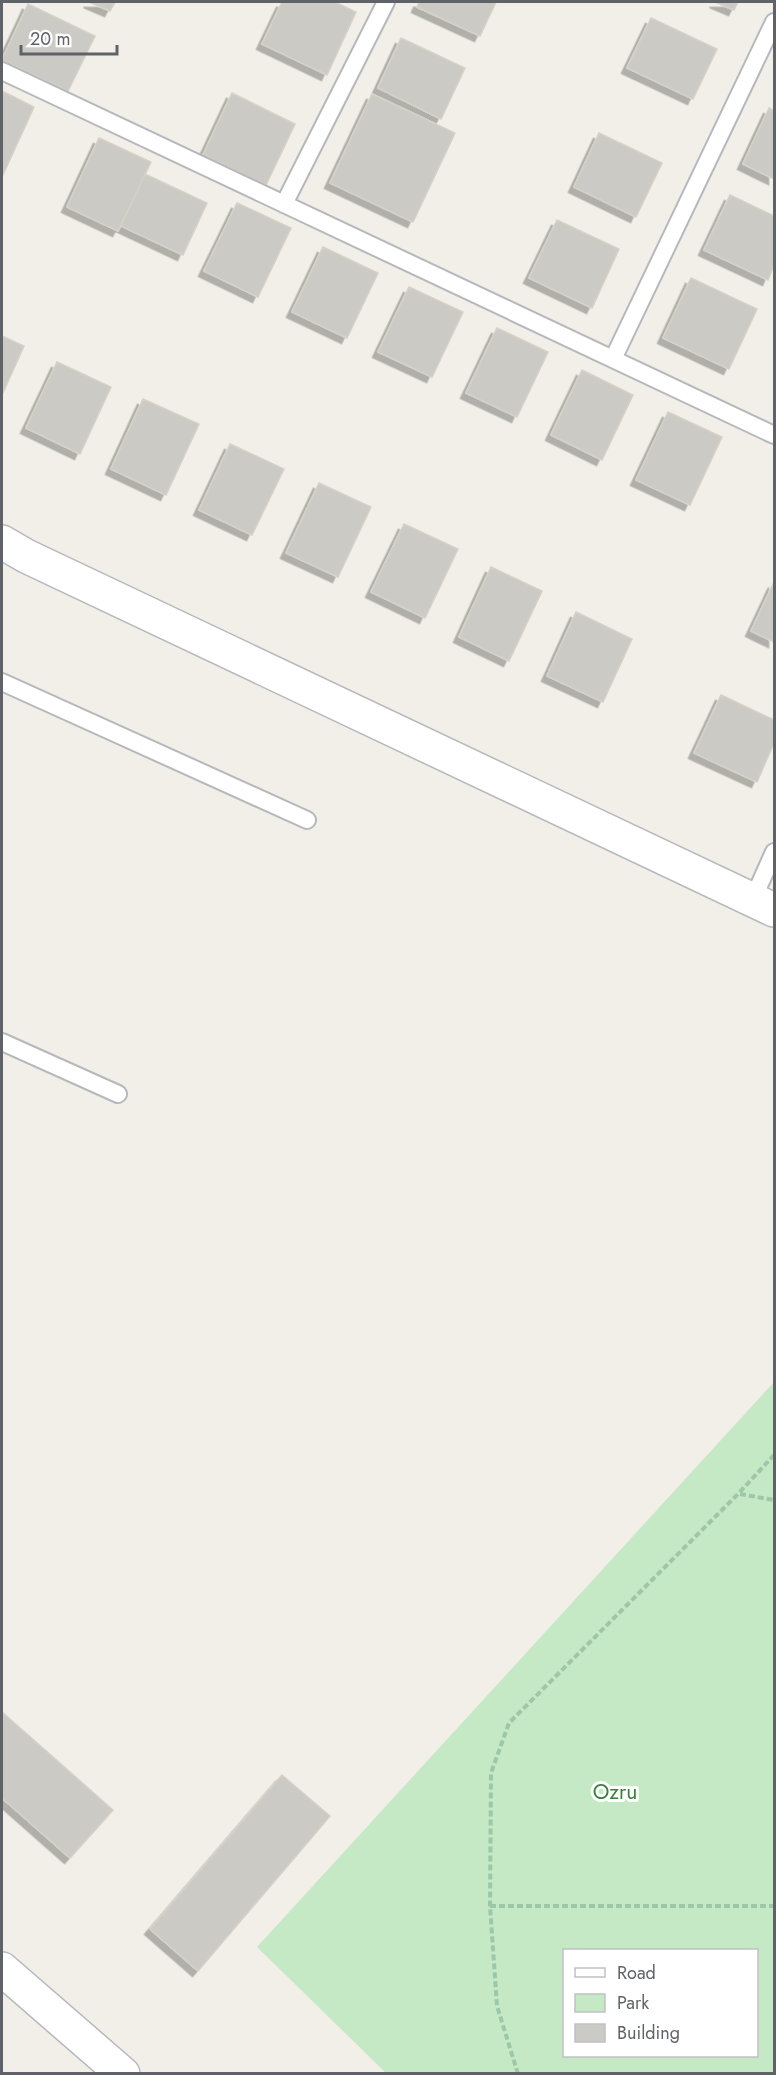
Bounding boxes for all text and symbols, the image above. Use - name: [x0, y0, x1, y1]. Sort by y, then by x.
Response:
- scale bar: [21, 18, 117, 56]
- text: 20 m: [30, 26, 70, 52]
- park label: Ozru: [593, 1777, 637, 1807]
- legend: [563, 1949, 758, 2057]
- text: Road: [617, 1960, 656, 1986]
- text: Park: [617, 1990, 649, 2016]
- text: Building: [617, 2020, 680, 2046]

